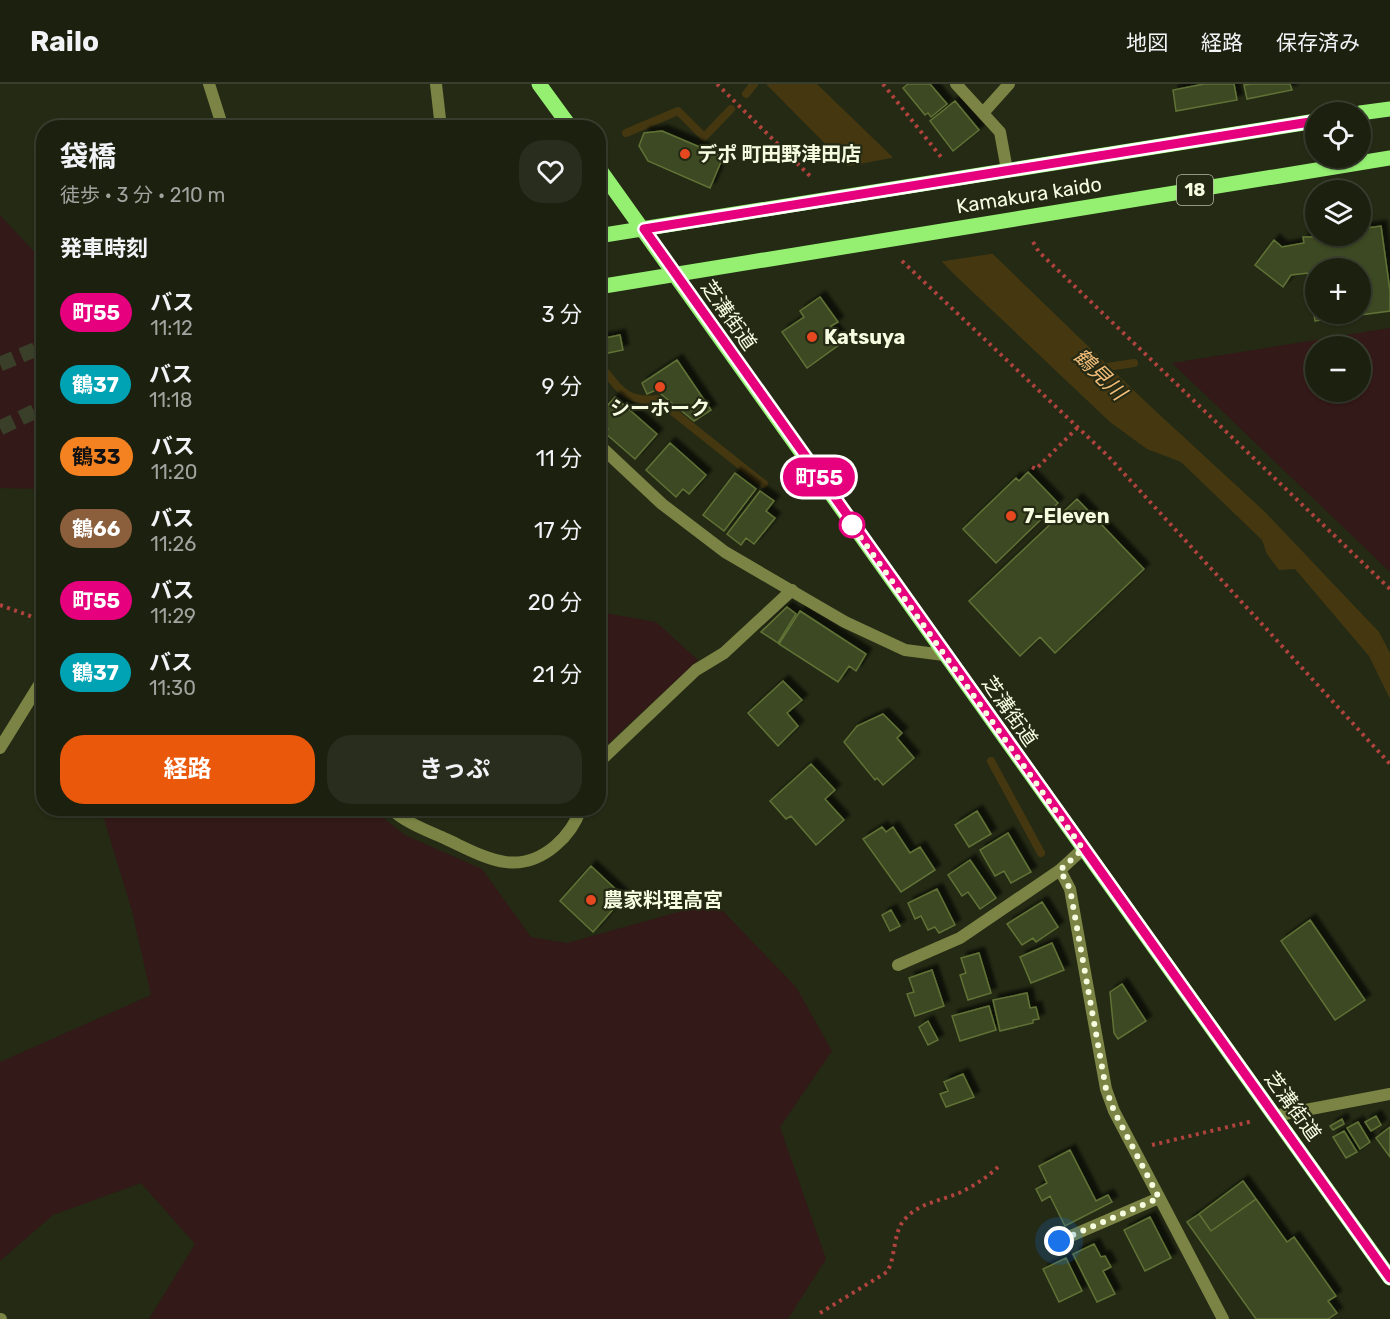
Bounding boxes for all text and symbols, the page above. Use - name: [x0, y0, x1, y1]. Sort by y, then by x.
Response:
- text: Railo: [30, 25, 99, 58]
- text: 地図: [1126, 30, 1168, 55]
- text: 経路: [1201, 30, 1243, 55]
- text: 保存済み: [1276, 30, 1360, 55]
- map controls: [1305, 102, 1371, 402]
- button: locate: [1305, 102, 1371, 168]
- text: 袋橋: [60, 140, 116, 173]
- button: heart: [519, 140, 582, 203]
- place label: デポ 町田野津田店: [697, 142, 861, 166]
- marker: デポ 町田野津田店: [678, 147, 692, 161]
- street label: Kamakura kaido: [955, 172, 1103, 218]
- road number: 18: [1177, 175, 1213, 205]
- button: layers: [1305, 180, 1371, 246]
- text: 徒歩 · 3 分 · 210 m: [60, 183, 225, 207]
- text: 発車時刻: [60, 235, 148, 262]
- button: +: [1305, 258, 1371, 324]
- street label: 芝溝街道: [696, 275, 762, 355]
- text: バス: [150, 289, 194, 316]
- text: 町55: [72, 300, 120, 325]
- text: 3 分: [541, 301, 582, 328]
- text: 11:12: [150, 316, 193, 340]
- place label: Katsuya: [824, 325, 905, 349]
- marker: Katsuya: [805, 330, 819, 344]
- button: −: [1305, 336, 1371, 402]
- water label: 鶴見川: [1069, 343, 1133, 406]
- text: バス: [149, 361, 193, 388]
- text: 鶴37: [72, 372, 119, 397]
- text: 9 分: [542, 373, 582, 400]
- marker: シーホーク: [653, 380, 667, 394]
- text: 11:18: [149, 388, 192, 412]
- place label: シーホーク: [610, 396, 710, 420]
- text: バス: [151, 433, 195, 460]
- text: 鶴33: [72, 444, 121, 469]
- text: 11 分: [536, 445, 582, 472]
- line badge: 町55: [784, 458, 854, 496]
- text: 11:20: [151, 460, 197, 484]
- text: 町55: [795, 465, 843, 490]
- place label: 7-Eleven: [1023, 504, 1110, 528]
- text: バス: [150, 505, 194, 532]
- marker: 7-Eleven: [1004, 509, 1018, 523]
- unlabelled marker: [839, 512, 865, 538]
- text: 鶴66: [72, 516, 120, 541]
- text: 17 分: [534, 517, 582, 544]
- text: 11:26: [150, 532, 196, 556]
- text: バス: [150, 577, 194, 604]
- text: 町55: [72, 588, 120, 613]
- text: 20 分: [528, 589, 582, 616]
- text: 11:29: [150, 604, 196, 628]
- text: バス: [149, 649, 193, 676]
- text: 鶴37: [72, 660, 119, 685]
- text: 21 分: [532, 661, 582, 688]
- street label: 芝溝街道: [977, 671, 1043, 751]
- text: 11:30: [149, 676, 196, 700]
- button: 経路: [60, 735, 315, 804]
- button: きっぷ: [327, 735, 582, 804]
- place label: 農家料理高宮: [603, 888, 723, 912]
- marker: 農家料理高宮: [584, 893, 598, 907]
- street label: 芝溝街道: [1260, 1067, 1326, 1145]
- your location: [1044, 1226, 1074, 1256]

